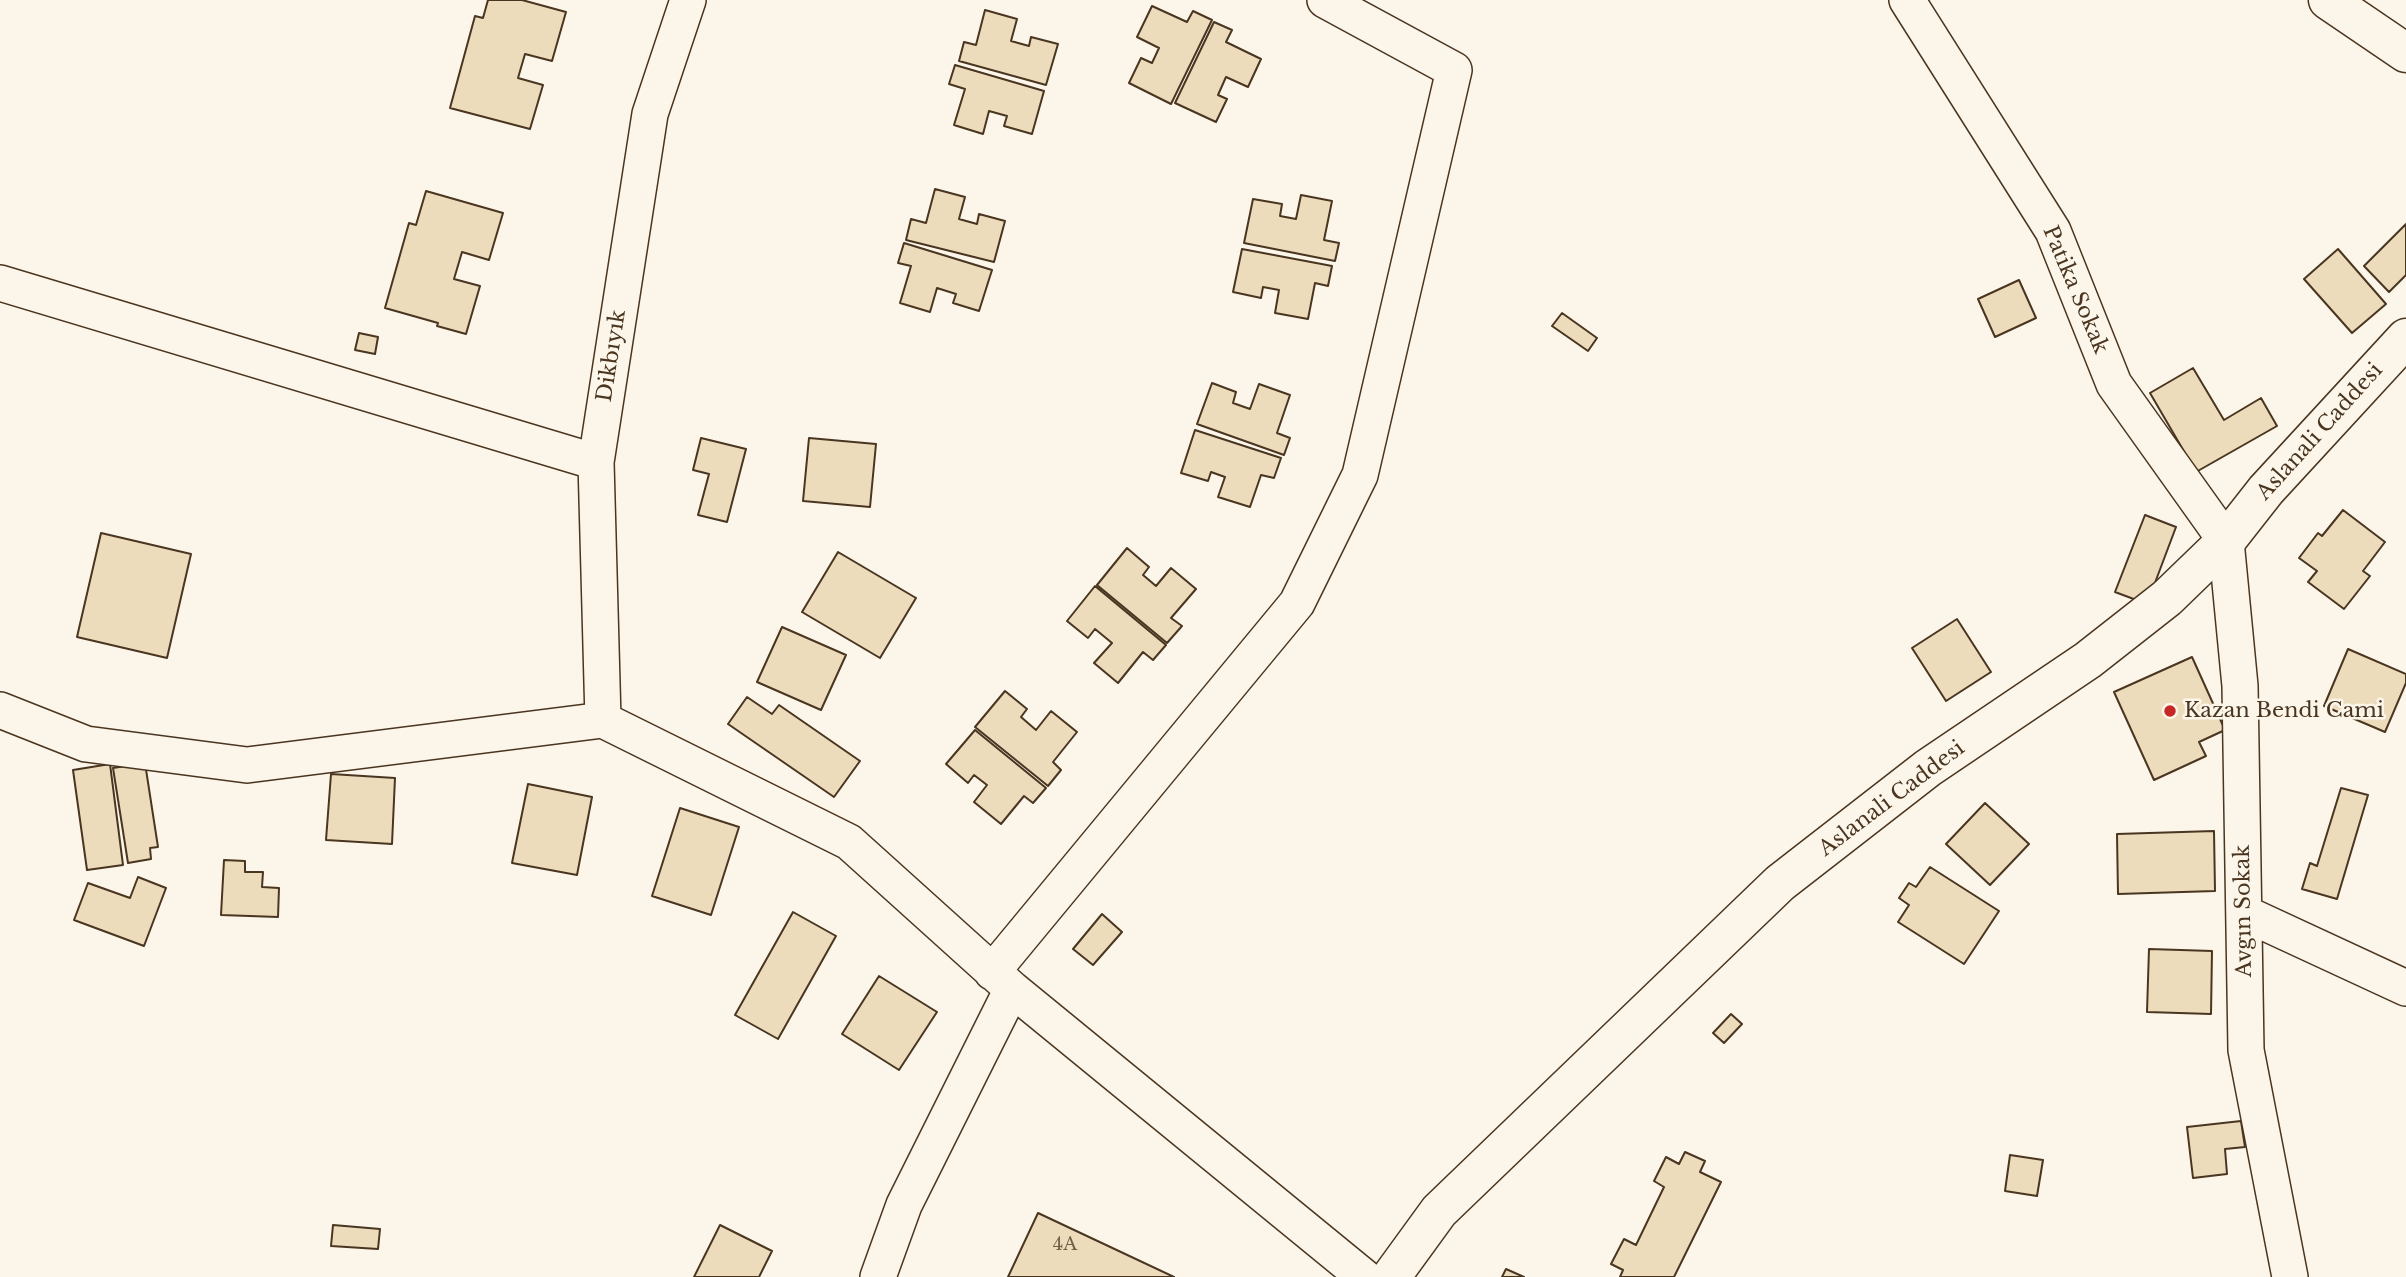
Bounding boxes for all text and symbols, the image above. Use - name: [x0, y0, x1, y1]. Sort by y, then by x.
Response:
- street label: Patika Sokak: [2037, 222, 2113, 358]
- street label: Dikbıyık: [592, 308, 632, 404]
- street label: Aslanali Caddesi: [2252, 358, 2388, 506]
- place label: Kazan Bendi Cami: [2184, 698, 2384, 724]
- marker: Kazan Bendi Cami: [2162, 703, 2178, 719]
- street label: Aslanali Caddesi: [1814, 736, 1970, 862]
- street label: Avgın Sokak: [2230, 845, 2258, 977]
- house number: 4A: [1053, 1234, 1077, 1256]

